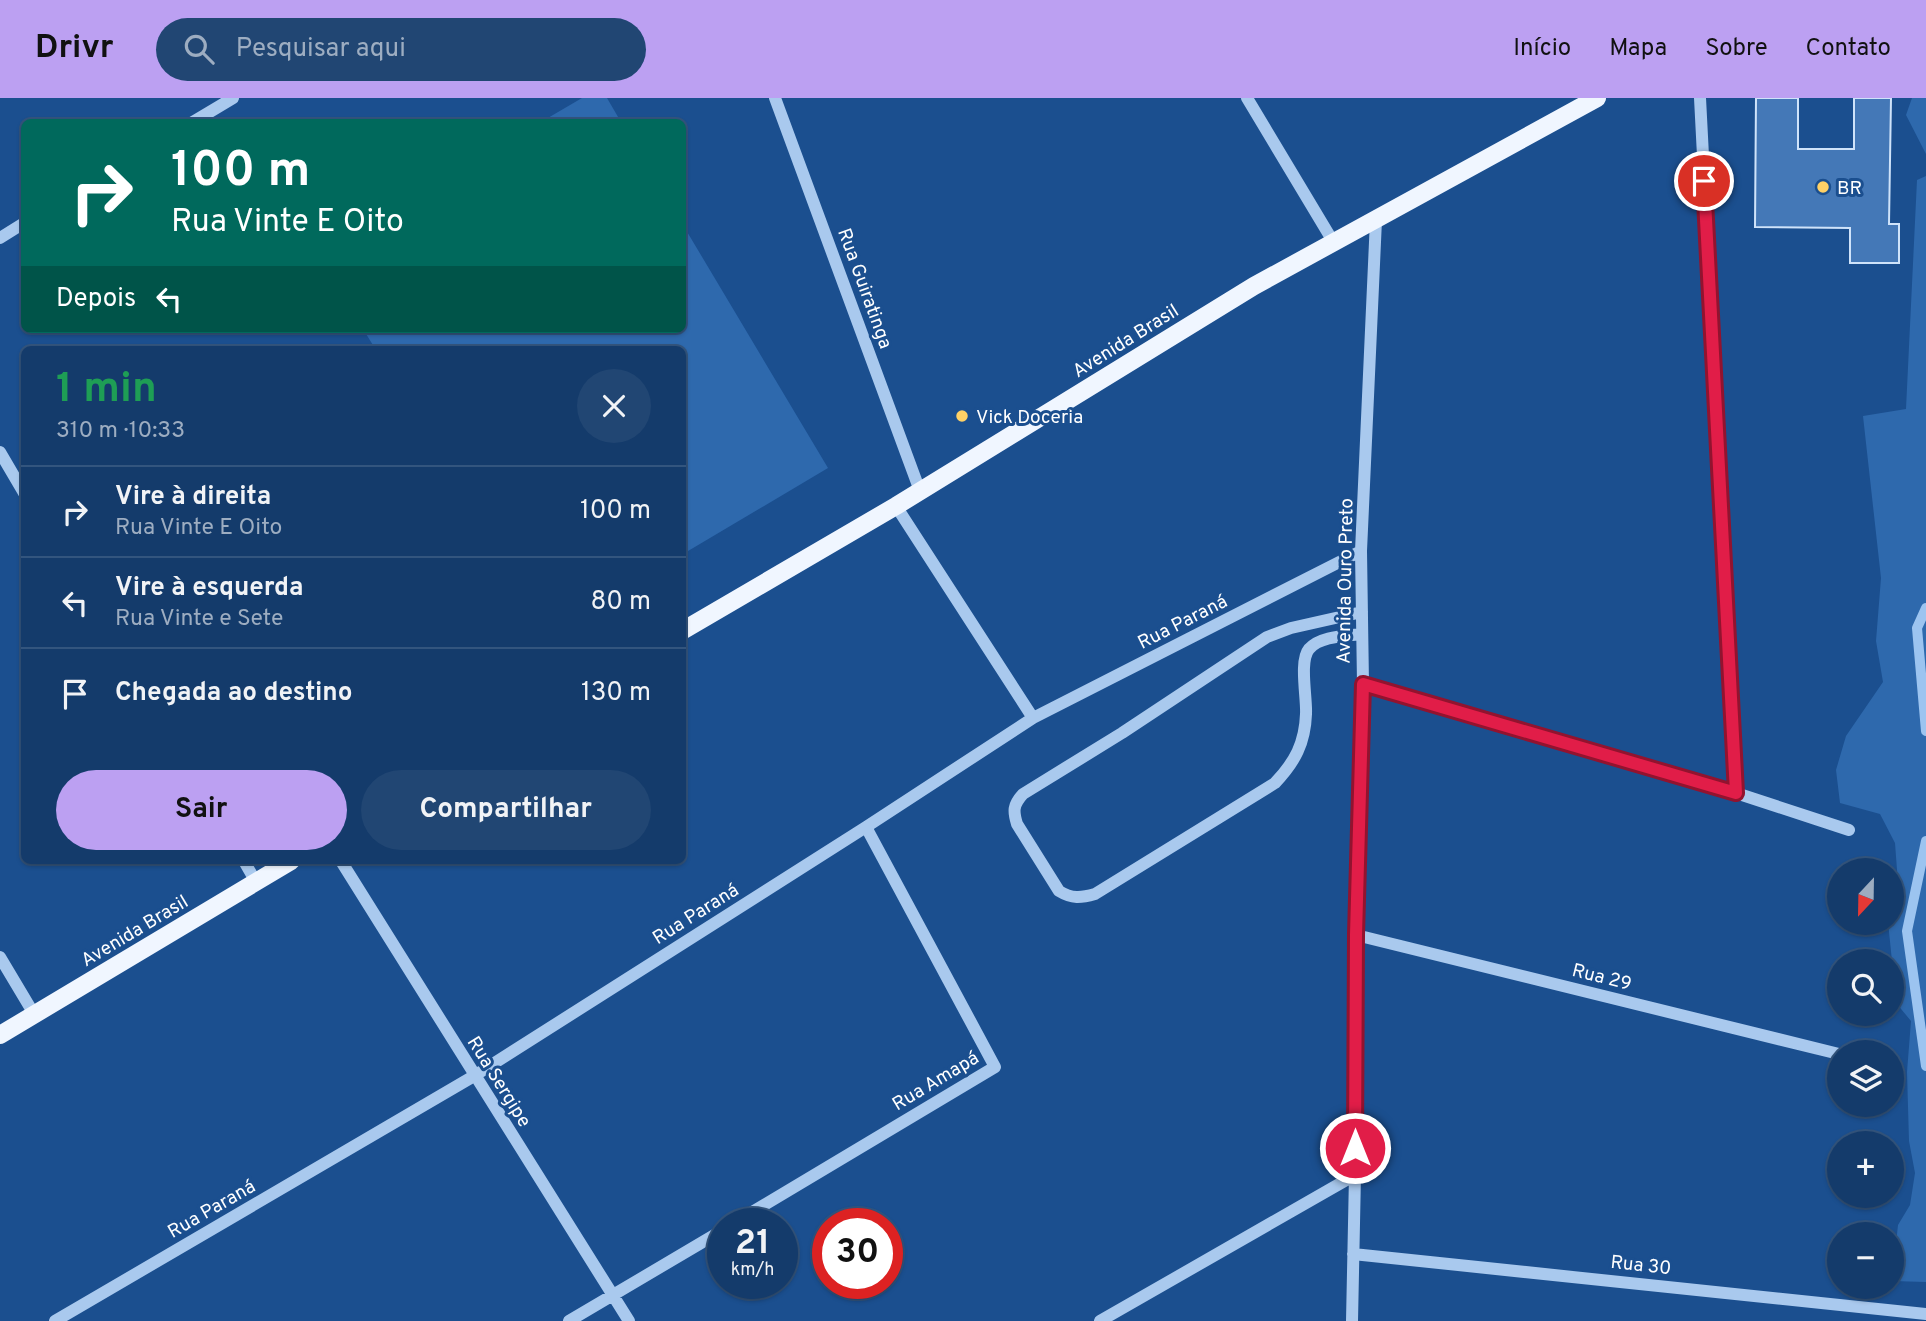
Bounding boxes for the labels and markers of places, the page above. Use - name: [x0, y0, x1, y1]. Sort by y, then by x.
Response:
- pin: [1674, 151, 1734, 211]
- place label: BR: [1837, 177, 1862, 201]
- marker: BR: [1815, 179, 1831, 195]
- place label: Vick Doceria: [976, 406, 1083, 430]
- marker: Vick Doceria: [954, 408, 970, 424]

